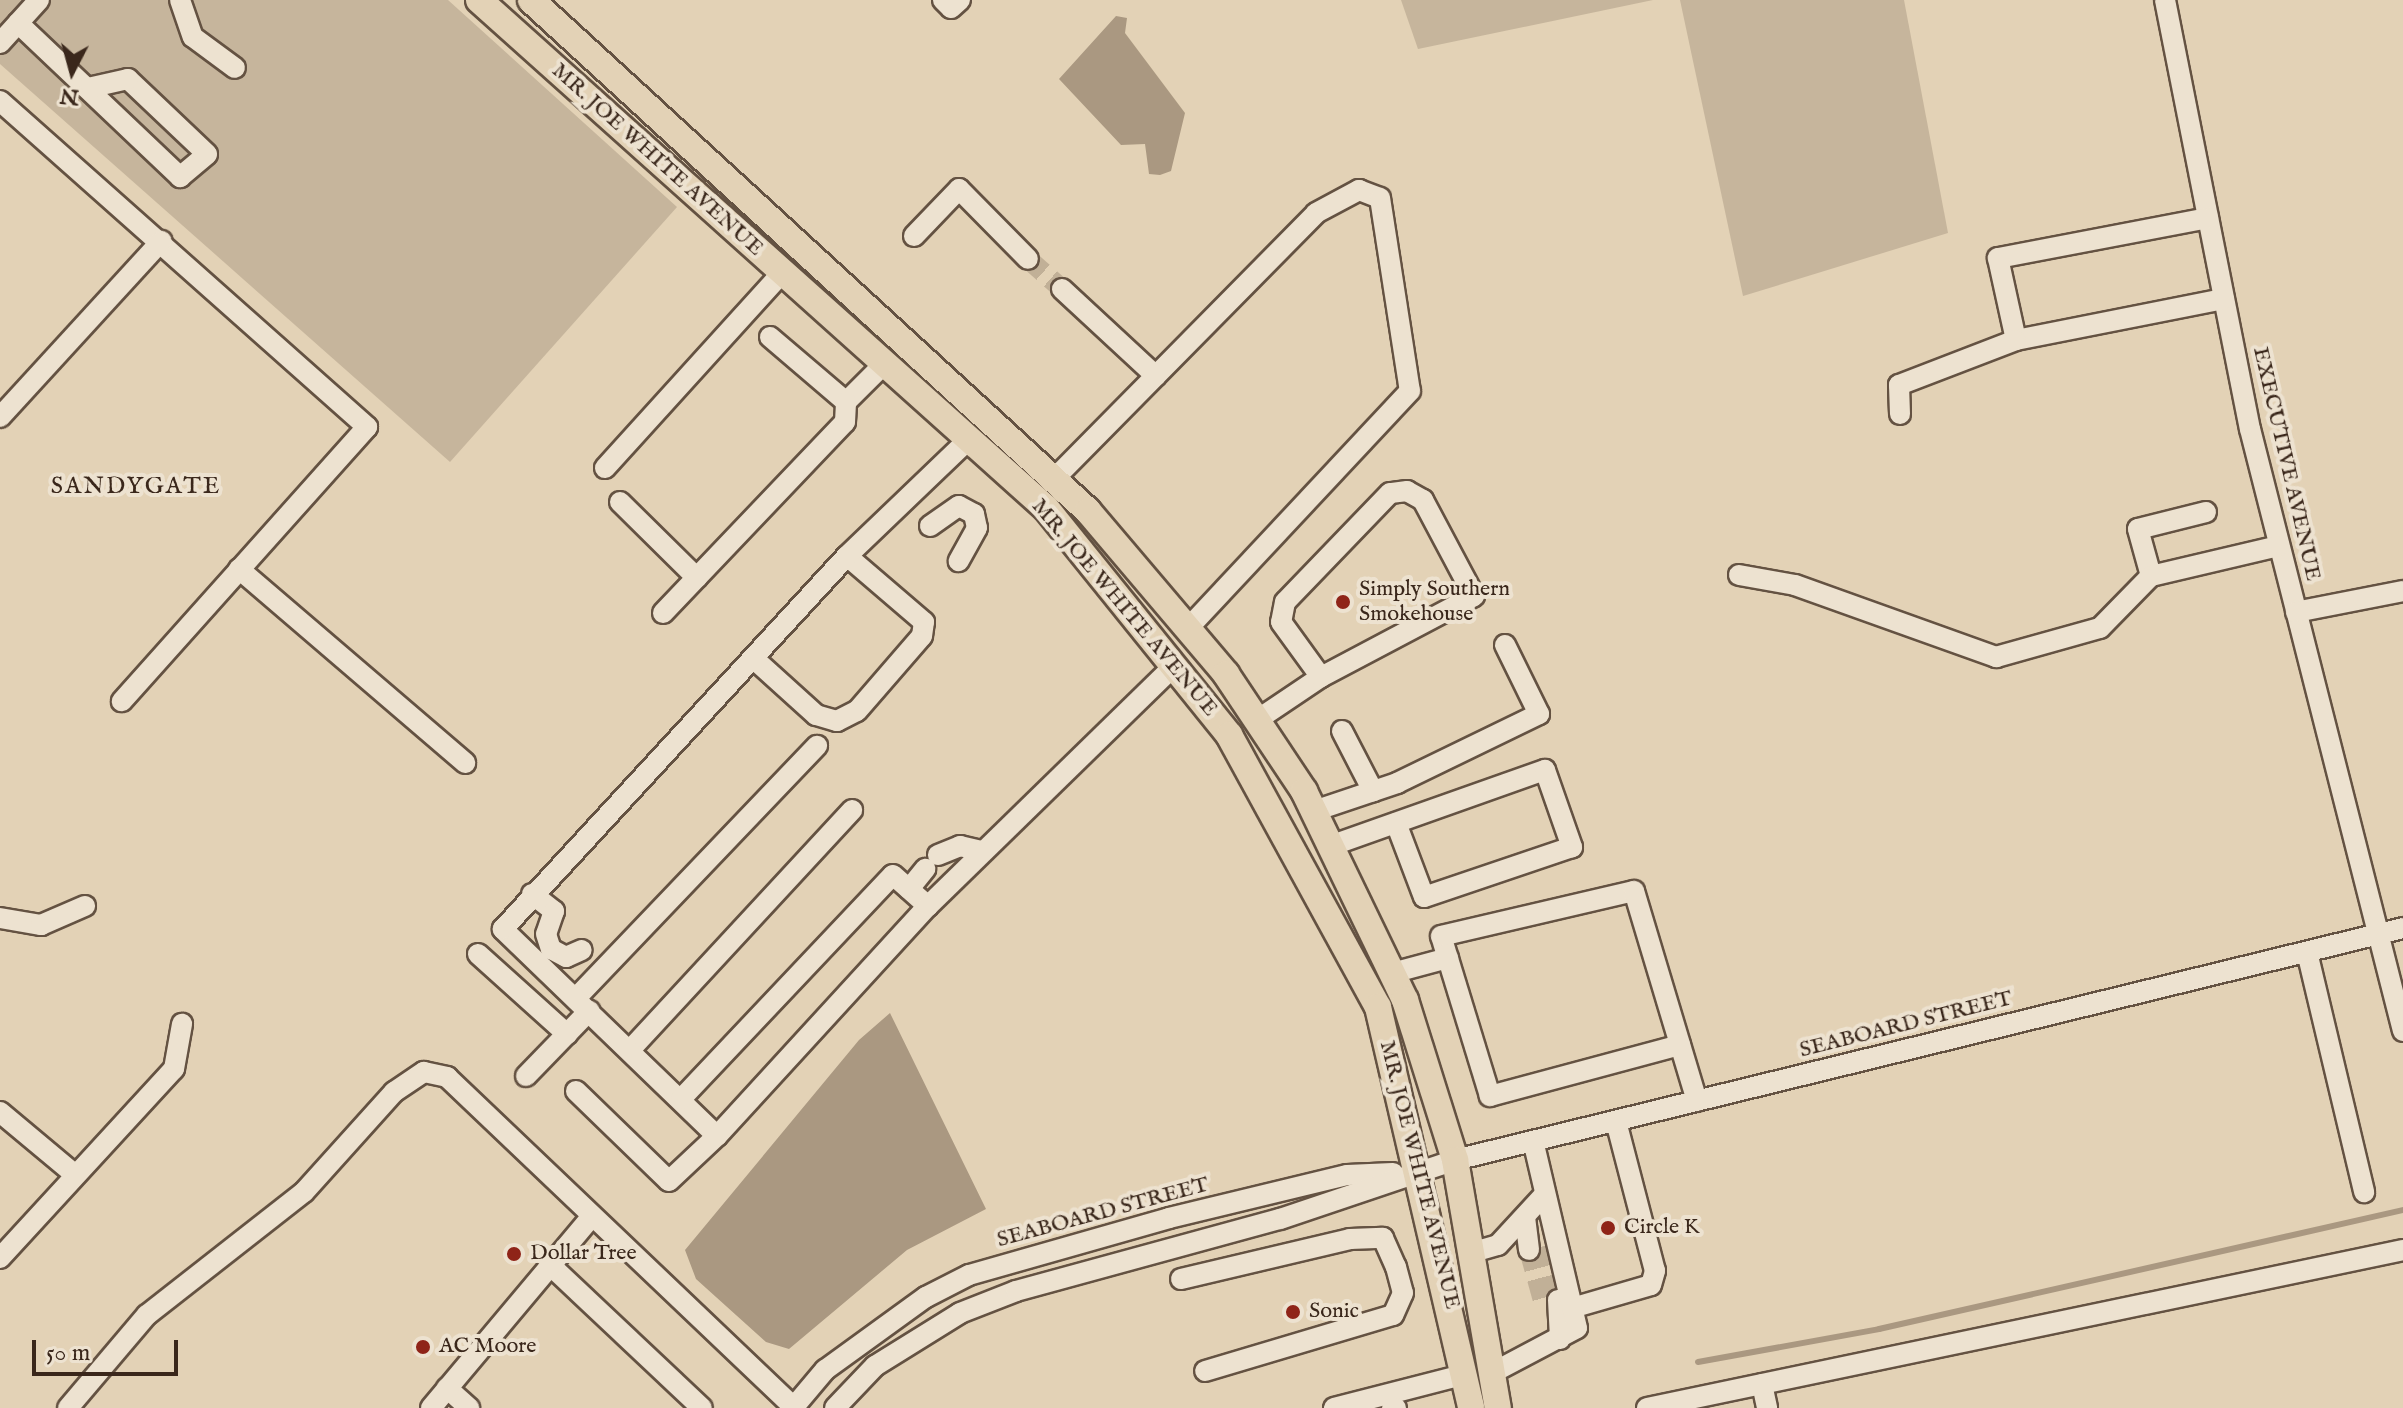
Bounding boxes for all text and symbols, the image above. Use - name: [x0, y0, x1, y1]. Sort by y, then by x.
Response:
- north arrow: [32, 32, 112, 112]
- street label: MR. JOE WHITE AVENUE: [546, 58, 768, 262]
- text: N: [59, 81, 80, 111]
- street label: EXECUTIVE AVENUE: [2246, 344, 2326, 584]
- district label: SANDYGATE: [51, 473, 221, 501]
- street label: MR. JOE WHITE AVENUE: [1025, 494, 1223, 722]
- place label: Simply Southern Smokehouse: [1359, 576, 1510, 628]
- marker: Simply Southern Smokehouse: [1334, 593, 1352, 611]
- street label: SEABOARD STREET: [1797, 986, 2015, 1064]
- street label: MR. JOE WHITE AVENUE: [1373, 1038, 1465, 1312]
- street label: SEABOARD STREET: [994, 1172, 1212, 1254]
- place label: Circle K: [1624, 1215, 1700, 1241]
- marker: Circle K: [1599, 1219, 1617, 1237]
- place label: Dollar Tree: [530, 1241, 636, 1267]
- marker: Dollar Tree: [505, 1245, 523, 1263]
- place label: Sonic: [1309, 1299, 1359, 1325]
- marker: Sonic: [1284, 1303, 1302, 1321]
- scale bar: [36, 1324, 182, 1374]
- place label: AC Moore: [439, 1334, 536, 1360]
- text: 50 m: [46, 1338, 90, 1369]
- marker: AC Moore: [414, 1338, 432, 1356]

